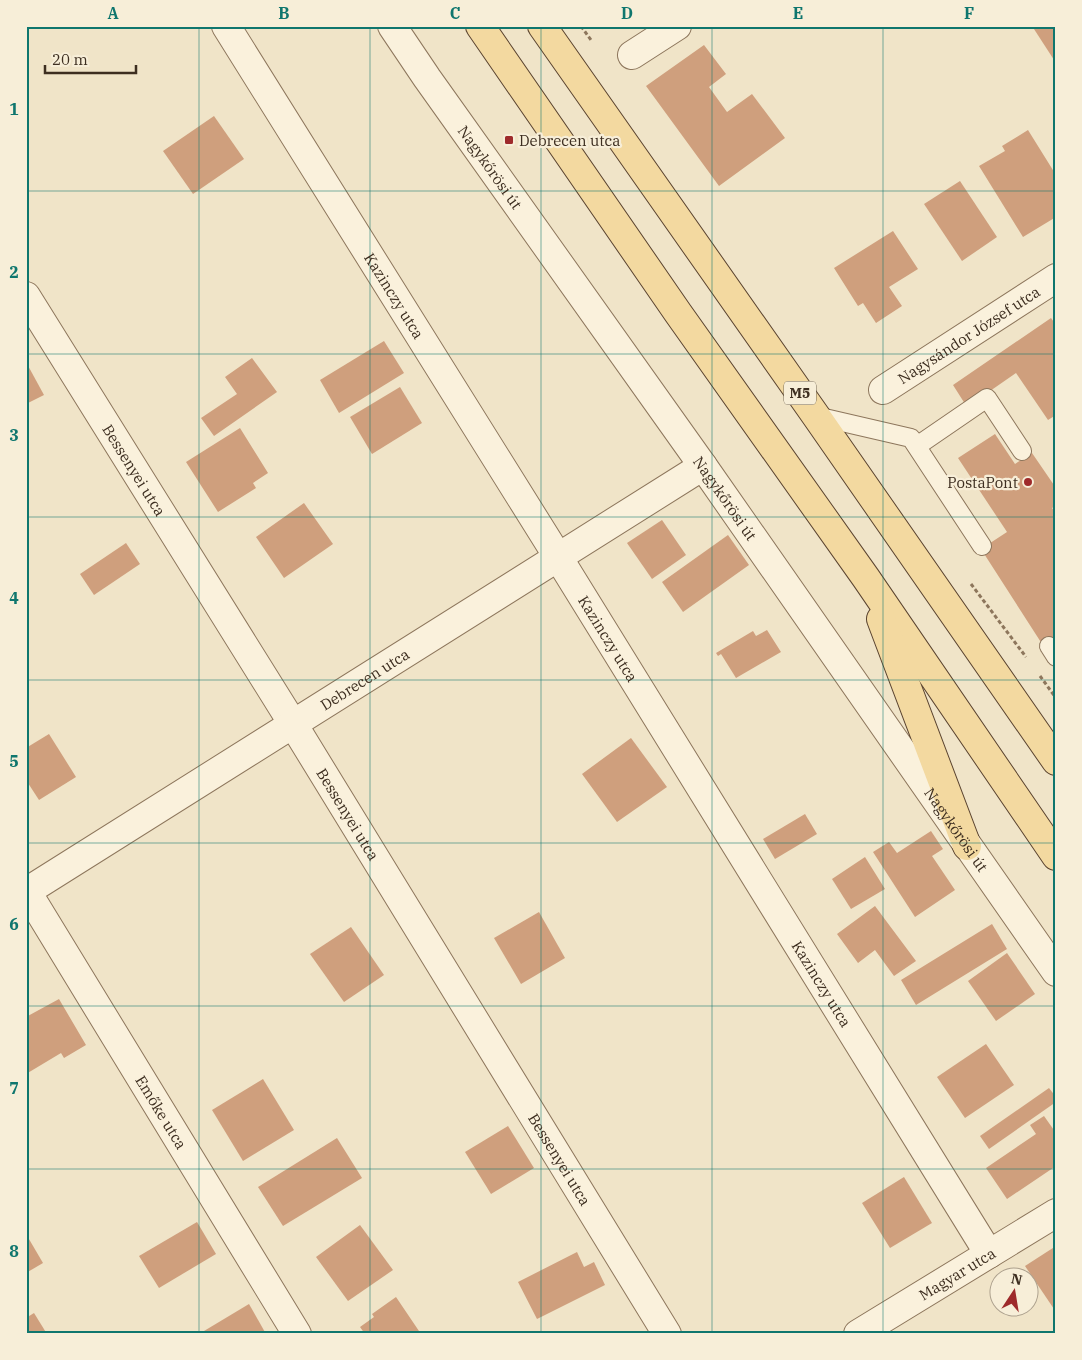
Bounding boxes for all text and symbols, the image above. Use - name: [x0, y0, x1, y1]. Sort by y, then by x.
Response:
- text: A: [107, 3, 119, 23]
- text: B: [278, 3, 290, 23]
- text: C: [450, 3, 460, 23]
- text: D: [621, 3, 633, 23]
- text: E: [793, 3, 803, 23]
- text: F: [964, 3, 974, 23]
- scale bar: [45, 42, 136, 74]
- text: 20 m: [52, 50, 88, 69]
- text: 1: [9, 99, 19, 119]
- street label: Nagykőrösi út: [454, 122, 527, 213]
- place label: Debrecen utca: [519, 131, 620, 150]
- marker: Debrecen utca: [503, 134, 515, 146]
- street label: Kazinczy utca: [361, 249, 429, 342]
- text: 2: [9, 262, 19, 282]
- street label: Nagysándor József utca: [894, 282, 1043, 388]
- road number: M5: [784, 382, 816, 404]
- street label: Bessenyei utca: [99, 420, 170, 519]
- text: 3: [9, 425, 19, 445]
- street label: Nagykőrösi út: [689, 452, 761, 544]
- place label: PostaPont: [947, 473, 1018, 492]
- marker: PostaPont: [1022, 476, 1034, 488]
- text: 4: [9, 588, 19, 608]
- street label: Kazinczy utca: [575, 592, 642, 685]
- street label: Debrecen utca: [317, 644, 413, 714]
- text: 5: [9, 751, 19, 771]
- street label: Bessenyei utca: [313, 764, 384, 864]
- street label: Nagykőrösi út: [921, 784, 992, 875]
- text: 6: [9, 914, 19, 934]
- street label: Kazinczy utca: [788, 937, 856, 1030]
- street label: Emőke utca: [132, 1072, 191, 1152]
- text: 7: [9, 1078, 19, 1098]
- street label: Bessenyei utca: [524, 1110, 595, 1209]
- text: 8: [9, 1241, 19, 1261]
- street label: Magyar utca: [915, 1243, 999, 1304]
- north arrow: [990, 1268, 1040, 1318]
- text: N: [1009, 1269, 1024, 1289]

